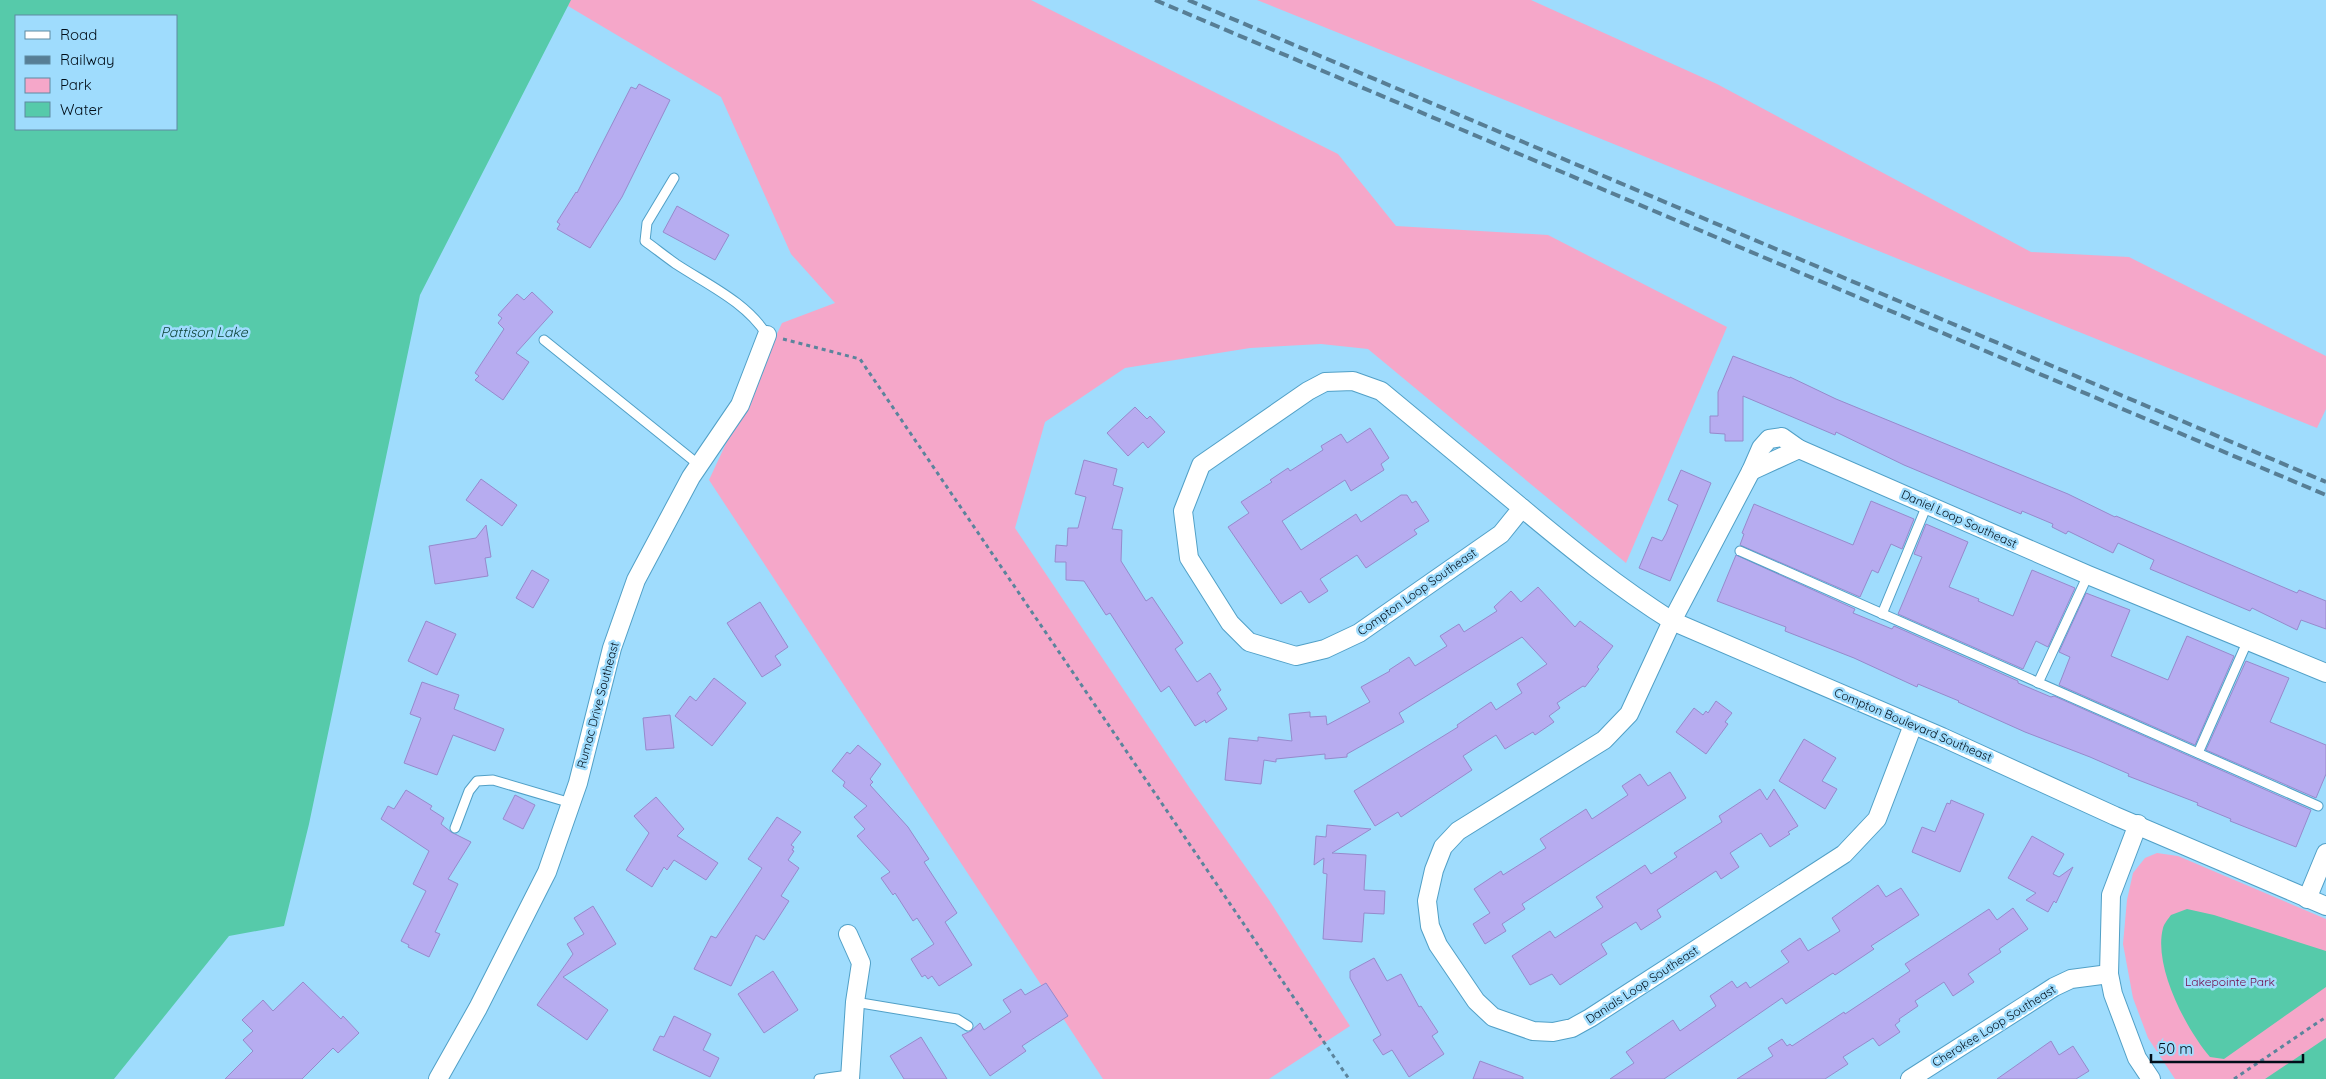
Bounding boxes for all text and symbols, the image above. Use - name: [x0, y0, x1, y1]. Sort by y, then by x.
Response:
- legend: [15, 15, 178, 130]
- text: Road: [60, 25, 97, 44]
- text: Railway: [60, 50, 115, 69]
- text: Park: [60, 75, 92, 94]
- text: Water: [60, 100, 103, 119]
- water label: Pattison Lake: [160, 323, 249, 341]
- street label: Daniel Loop Southeast: [1899, 486, 2019, 551]
- street label: Compton Loop Southeast: [1354, 545, 1479, 638]
- street label: Rumac Drive Southeast: [573, 640, 622, 770]
- street label: Compton Boulevard Southeast: [1832, 684, 1994, 765]
- street label: Danials Loop Southeast: [1583, 943, 1701, 1027]
- park label: Lakepointe Park: [2185, 974, 2275, 989]
- street label: Cherokee Loop Southeast: [1929, 981, 2058, 1070]
- scale bar: [2151, 1032, 2304, 1064]
- text: 50 m: [2158, 1039, 2193, 1058]

